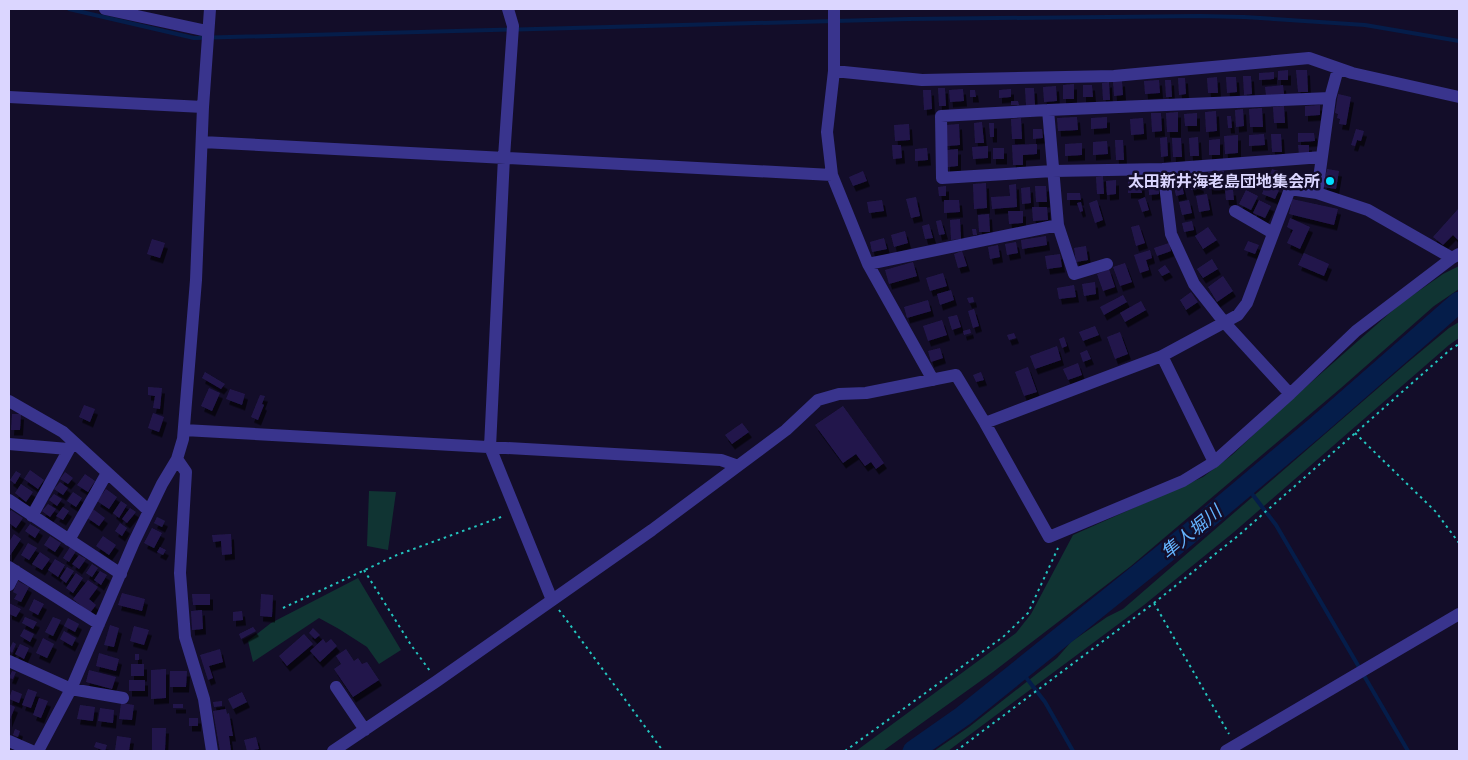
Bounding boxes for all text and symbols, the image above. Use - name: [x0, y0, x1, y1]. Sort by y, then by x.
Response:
- place label: 太田新井海老島団地集会所: [1128, 172, 1320, 191]
- marker: 太田新井海老島団地集会所: [1324, 175, 1336, 187]
- water label: 隼人堀川: [1157, 500, 1227, 563]

